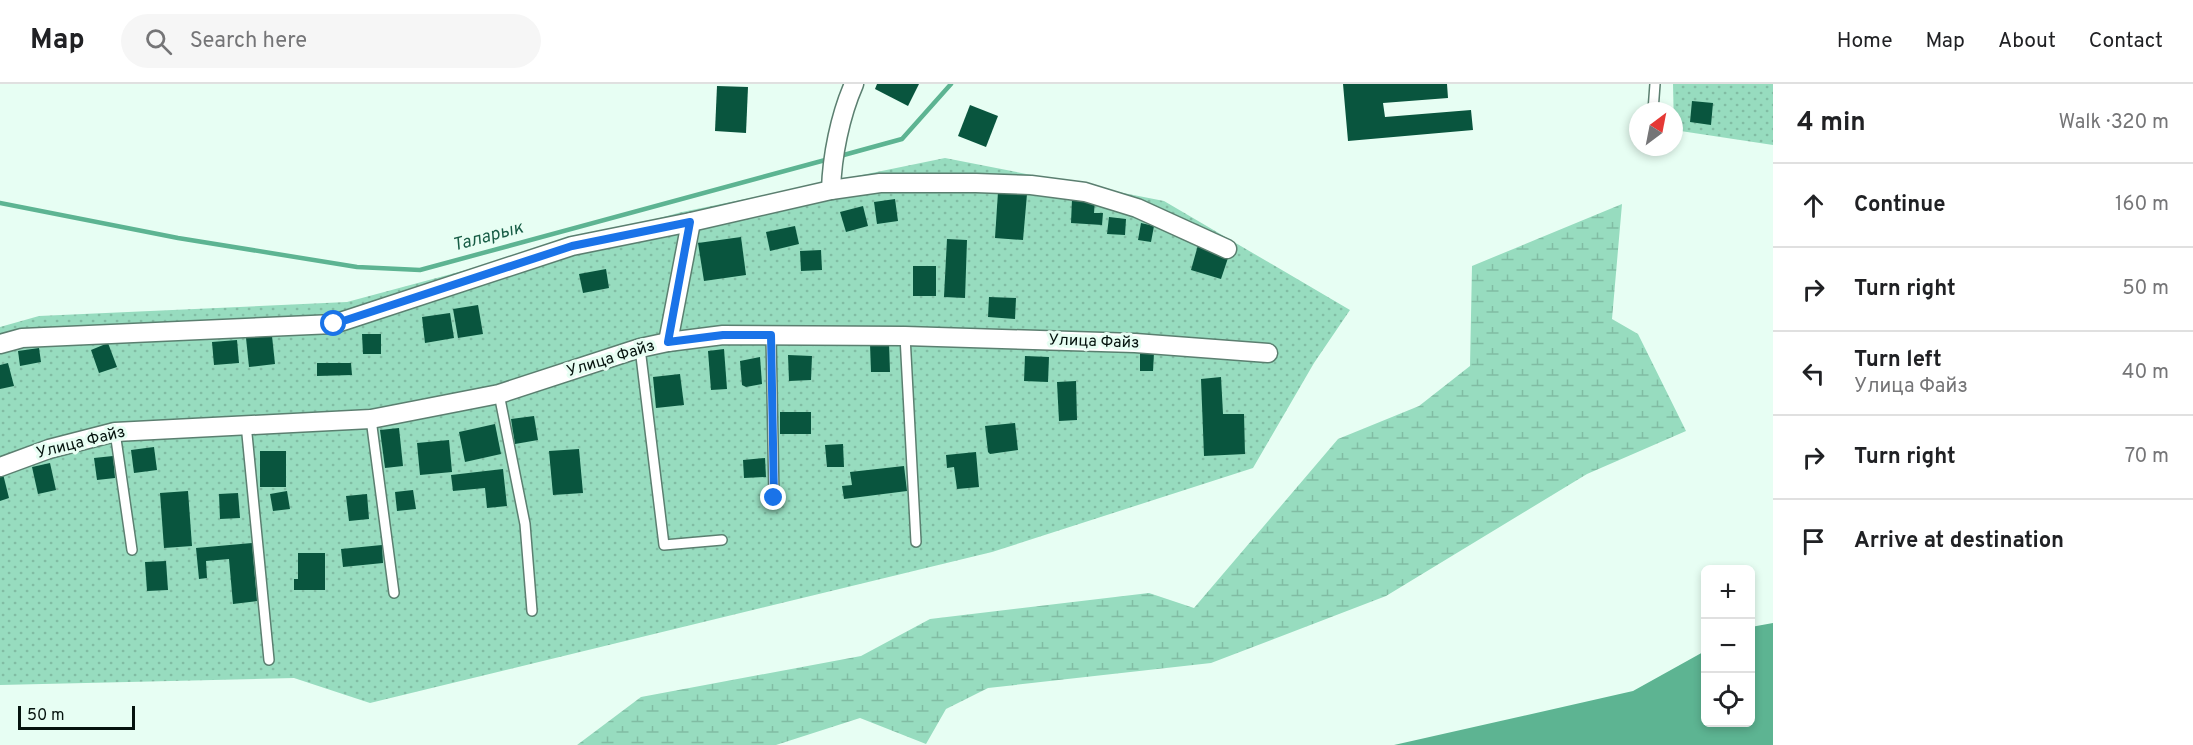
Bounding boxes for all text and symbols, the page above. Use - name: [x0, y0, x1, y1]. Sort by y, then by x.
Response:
- search box: [121, 14, 541, 68]
- text: Map: [30, 23, 85, 59]
- icon: search: [142, 25, 175, 58]
- text: Search here: [190, 28, 307, 55]
- text: Home: [1837, 28, 1893, 55]
- text: Map: [1926, 28, 1965, 55]
- text: About: [1998, 28, 2056, 55]
- text: Contact: [2089, 28, 2163, 55]
- north arrow: [1629, 102, 1683, 156]
- text: 4 min: [1797, 107, 1866, 140]
- text: Walk · 320 m: [2059, 110, 2169, 136]
- icon: ahead: [1797, 189, 1830, 222]
- text: Continue: [1854, 192, 1945, 219]
- text: 160 m: [2115, 192, 2169, 218]
- water label: Таларык: [450, 216, 527, 257]
- icon: right: [1797, 273, 1830, 306]
- text: Turn right: [1854, 276, 1956, 303]
- text: 50 m: [2122, 276, 2169, 302]
- route start: [320, 310, 346, 336]
- street label: Улица Файз: [1048, 330, 1140, 354]
- street label: Улица Файз: [565, 336, 657, 382]
- text: Turn left: [1854, 347, 1942, 374]
- icon: left: [1797, 357, 1830, 390]
- text: 40 m: [2122, 360, 2169, 386]
- text: Улица Файз: [1854, 374, 1968, 400]
- street label: Улица Файз: [34, 422, 128, 464]
- icon: right: [1797, 441, 1830, 474]
- text: Turn right: [1854, 444, 1956, 471]
- text: 70 m: [2125, 444, 2169, 470]
- route end: [760, 484, 786, 510]
- icon: arrive: [1797, 525, 1830, 558]
- text: Arrive at destination: [1854, 528, 2064, 555]
- map controls: [1701, 565, 1755, 727]
- button: +: [1701, 565, 1755, 619]
- button: −: [1701, 619, 1755, 673]
- button: locate: [1701, 673, 1755, 727]
- scale bar: [18, 703, 135, 730]
- text: 50 m: [27, 706, 65, 726]

